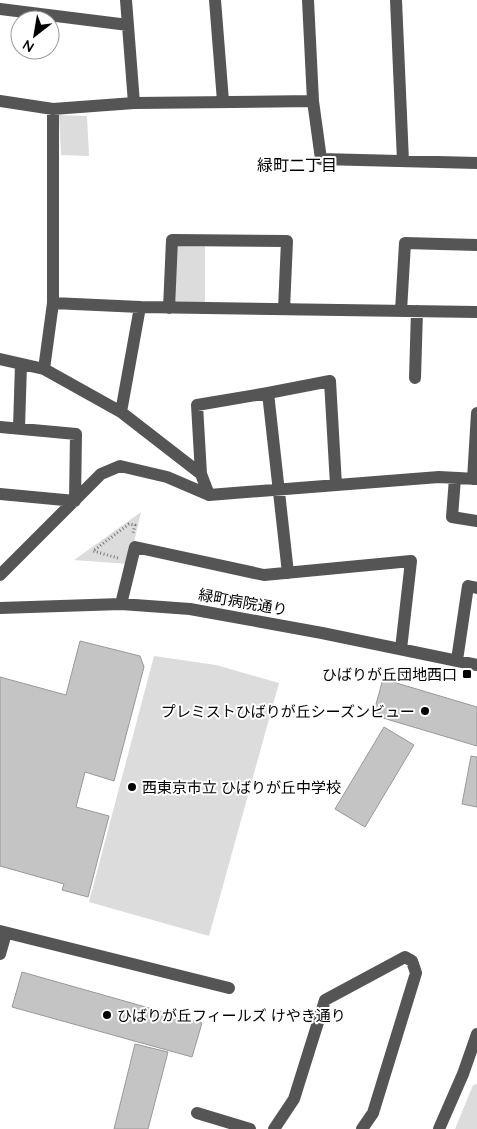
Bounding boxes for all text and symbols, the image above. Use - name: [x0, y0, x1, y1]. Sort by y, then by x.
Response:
- north arrow: [10, 10, 60, 60]
- text: N: [19, 36, 37, 57]
- district label: 緑町二丁目: [257, 155, 337, 175]
- street label: 緑町病院通り: [197, 585, 289, 619]
- place label: ひばりが丘団地西口: [322, 665, 457, 684]
- marker: ひばりが丘団地西口: [461, 668, 473, 680]
- place label: プレミストひばりが丘シーズンビュー: [161, 702, 415, 721]
- marker: プレミストひばりが丘シーズンビュー: [419, 705, 431, 717]
- place label: 西東京市立 ひばりが丘中学校: [142, 778, 341, 797]
- marker: 西東京市立 ひばりが丘中学校: [126, 781, 138, 793]
- place label: ひばりが丘フィールズ けやき通り: [117, 1006, 346, 1025]
- marker: ひばりが丘フィールズ けやき通り: [101, 1009, 113, 1021]

